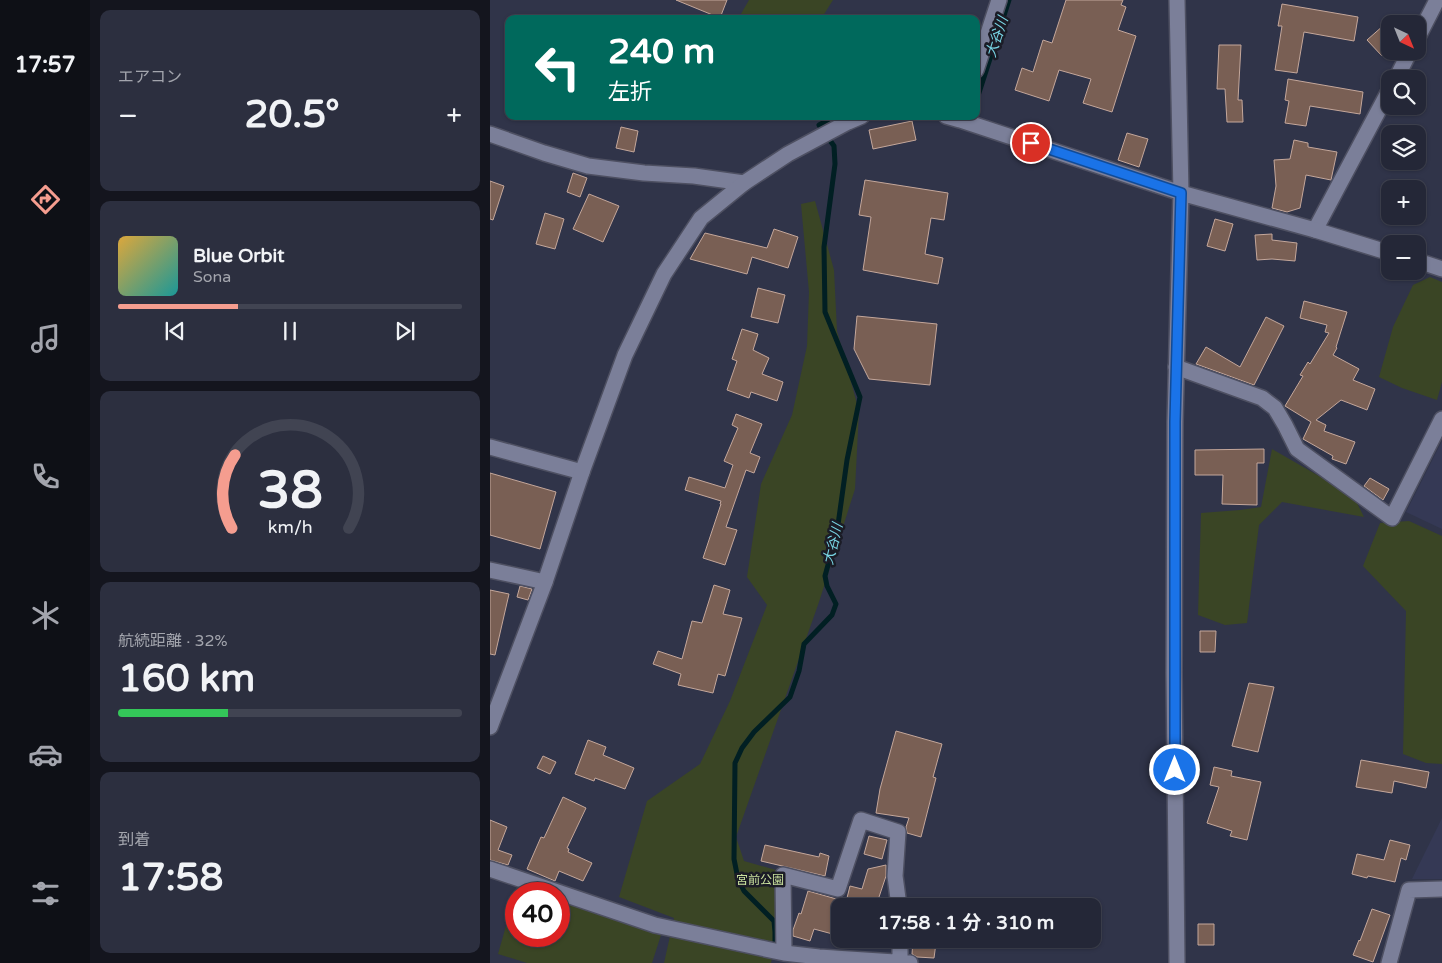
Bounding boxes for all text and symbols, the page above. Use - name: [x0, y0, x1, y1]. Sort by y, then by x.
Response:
- water label: 大谷川: [982, 12, 1012, 60]
- north arrow: [1381, 15, 1426, 60]
- map controls: [1381, 15, 1426, 280]
- text: 240 m: [608, 31, 715, 73]
- icon: left: [525, 35, 590, 100]
- text: 17:57: [15, 52, 75, 78]
- text: エアコン: [118, 67, 182, 87]
- button: search: [1381, 70, 1426, 115]
- text: 左折: [608, 79, 652, 105]
- text: 20.5°: [245, 92, 340, 138]
- text: −: [118, 99, 138, 133]
- text: +: [446, 99, 462, 133]
- pin: [1010, 122, 1052, 164]
- button: layers: [1381, 125, 1426, 170]
- icon: arrive: [1017, 129, 1045, 157]
- button: +: [1381, 180, 1426, 225]
- icon: directions: [28, 182, 63, 217]
- button: −: [1381, 235, 1426, 280]
- text: Blue Orbit: [193, 245, 285, 267]
- text: Sona: [193, 267, 231, 287]
- icon: previous: [161, 317, 189, 345]
- icon: pause: [276, 317, 304, 345]
- icon: next: [391, 317, 419, 345]
- icon: music: [28, 321, 63, 356]
- icon: phone: [28, 459, 63, 494]
- text: 38: [257, 459, 323, 522]
- text: km/h: [268, 517, 312, 538]
- water label: 大谷川: [820, 520, 847, 566]
- icon: climate: [28, 598, 63, 633]
- text: 航続距離 · 32%: [118, 631, 228, 651]
- text: 160 km: [118, 656, 255, 702]
- icon: car: [28, 737, 63, 772]
- position arrow: [1148, 743, 1200, 795]
- text: 到着: [118, 830, 150, 850]
- text: 17:58: [118, 855, 223, 901]
- park label: 宮前公園: [736, 873, 784, 887]
- icon: filters: [28, 876, 63, 911]
- speed limit sign: 40: [505, 882, 570, 947]
- text: 17:58 · 1 分 · 310 m: [878, 912, 1054, 934]

